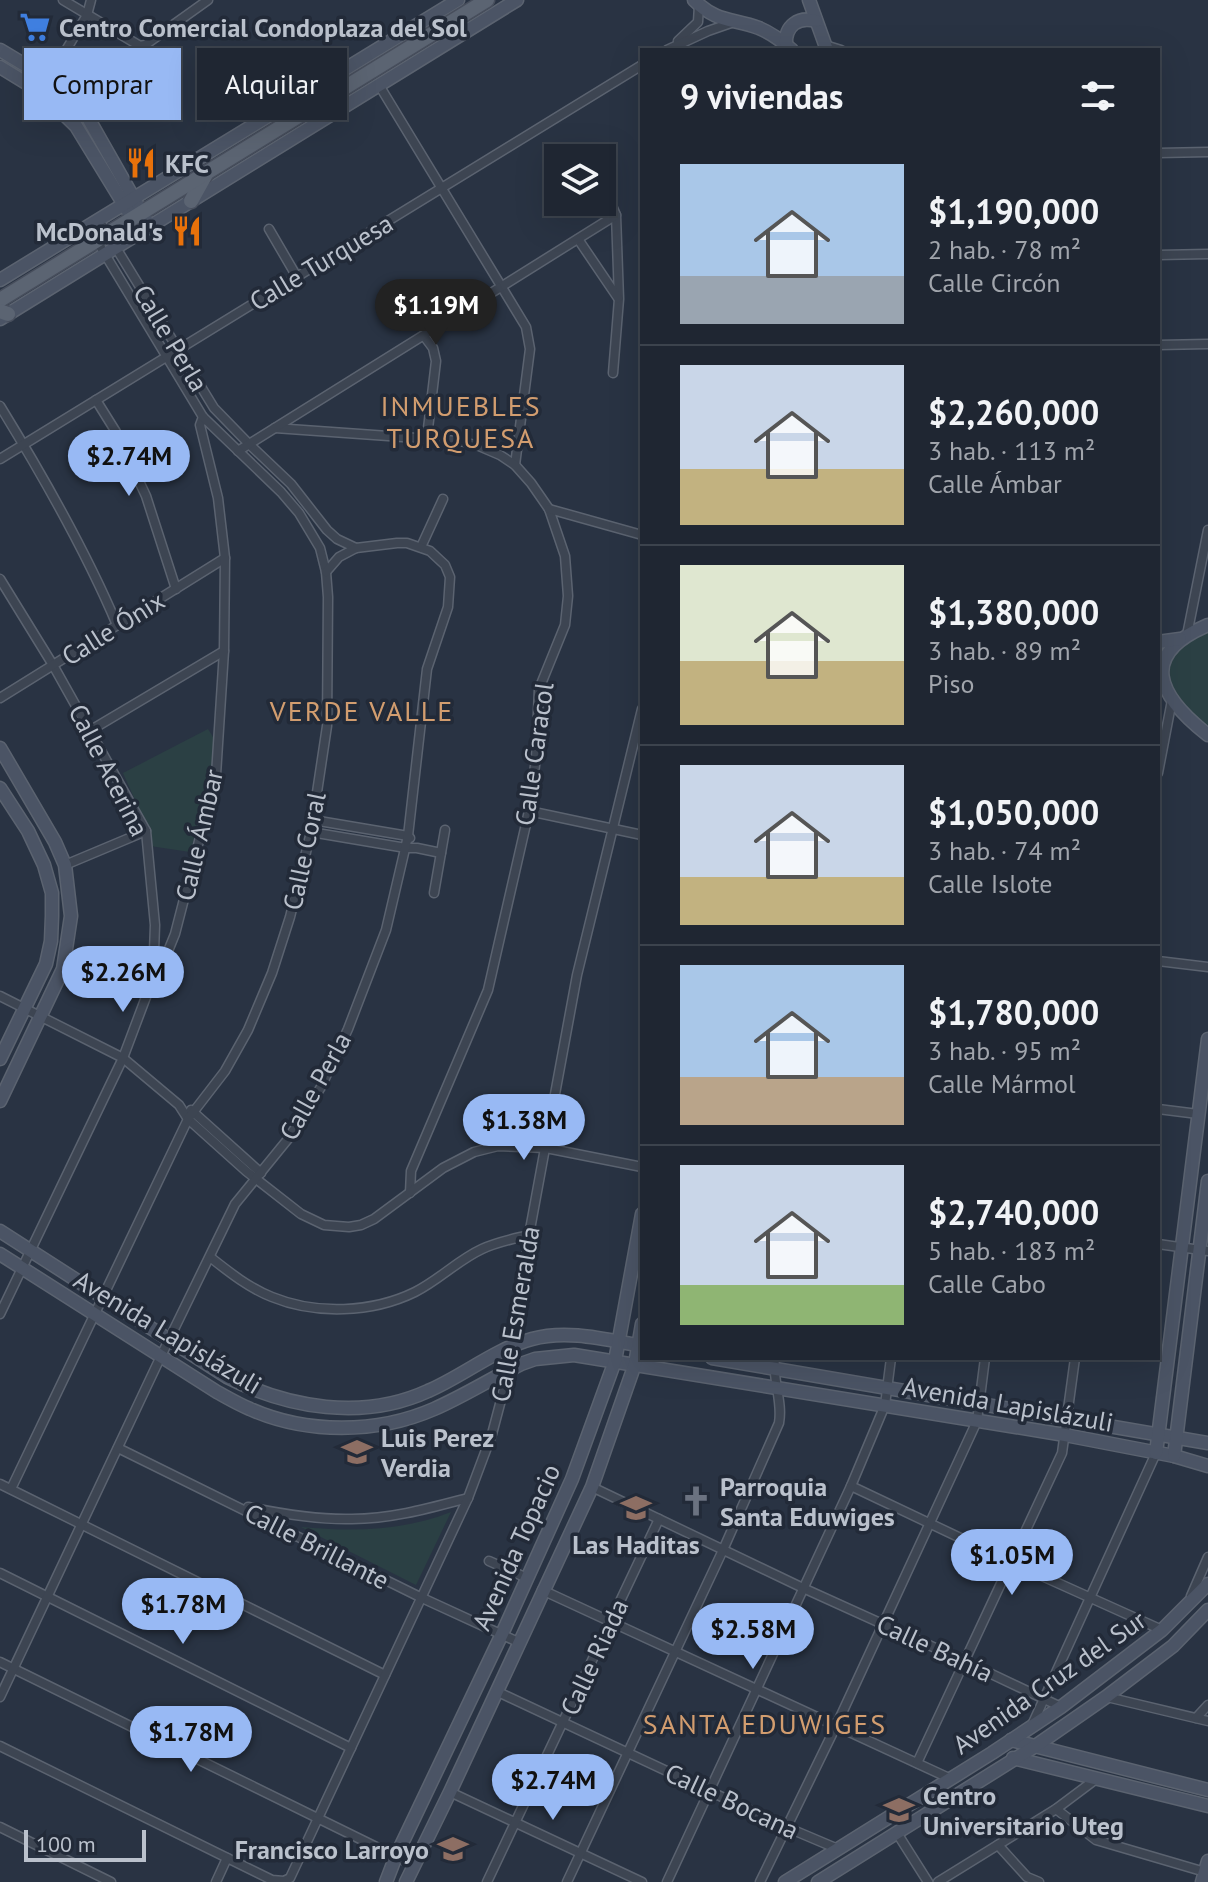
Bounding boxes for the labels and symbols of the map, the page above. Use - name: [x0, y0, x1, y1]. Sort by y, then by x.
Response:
- supermarket icon: Centro Comercial Condoplaza del Sol: [18, 10, 52, 44]
- place label: Centro Comercial Condoplaza del Sol: [59, 11, 467, 44]
- restaurant icon: KFC: [124, 146, 158, 180]
- place label: KFC: [165, 147, 209, 180]
- street label: Calle Turquesa: [243, 206, 399, 318]
- restaurant icon: McDonald's: [170, 214, 204, 248]
- place label: McDonald's: [36, 215, 163, 248]
- street label: Calle Perla: [126, 279, 216, 397]
- pin: $1.19M: [371, 279, 501, 347]
- district label: INMUEBLES TURQUESA: [380, 387, 542, 456]
- pin: $2.74M: [64, 430, 194, 498]
- street label: Calle Ónix: [55, 584, 171, 672]
- street label: Calle Caracol: [508, 680, 560, 828]
- district label: VERDE VALLE: [269, 692, 454, 729]
- street label: Calle Acerina: [62, 698, 156, 842]
- street label: Calle Ámbar: [168, 766, 230, 904]
- street label: Calle Coral: [275, 789, 333, 913]
- pin: $2.26M: [58, 946, 188, 1014]
- street label: Calle Perla: [272, 1026, 358, 1146]
- pin: $1.38M: [459, 1094, 589, 1162]
- street label: Calle Esmeralda: [483, 1223, 547, 1405]
- street label: Avenida Lapislázuli: [68, 1263, 268, 1401]
- street label: Avenida Lapislázuli: [900, 1369, 1116, 1439]
- place label: Luis Perez Verdia: [380, 1421, 494, 1484]
- school or university icon: Luis Perez Verdia: [340, 1435, 374, 1469]
- street label: Avenida Topacio: [465, 1459, 567, 1635]
- place label: Parroquia Santa Eduwiges: [720, 1470, 895, 1533]
- church icon: Parroquia Santa Eduwiges: [679, 1484, 713, 1518]
- school or university icon: Las Haditas: [619, 1491, 653, 1525]
- street label: Calle Brillante: [239, 1496, 395, 1596]
- place label: Las Haditas: [572, 1528, 700, 1561]
- pin: $1.05M: [947, 1529, 1077, 1597]
- pin: $1.78M: [118, 1578, 248, 1646]
- street label: Calle Riada: [553, 1593, 635, 1721]
- pin: $2.58M: [688, 1603, 818, 1671]
- street label: Avenida Cruz del Sur: [946, 1603, 1152, 1761]
- street label: Calle Bahía: [871, 1607, 999, 1689]
- district label: SANTA EDUWIGES: [643, 1705, 887, 1742]
- pin: $1.78M: [126, 1706, 256, 1774]
- pin: $2.74M: [488, 1754, 618, 1822]
- street label: Calle Bocana: [660, 1756, 804, 1846]
- place label: Centro Universitario Uteg: [923, 1779, 1124, 1842]
- school or university icon: Centro Universitario Uteg: [882, 1793, 916, 1827]
- scale bar: [24, 1826, 146, 1862]
- school or university icon: Francisco Larroyo: [436, 1832, 470, 1866]
- place label: Francisco Larroyo: [235, 1833, 429, 1866]

